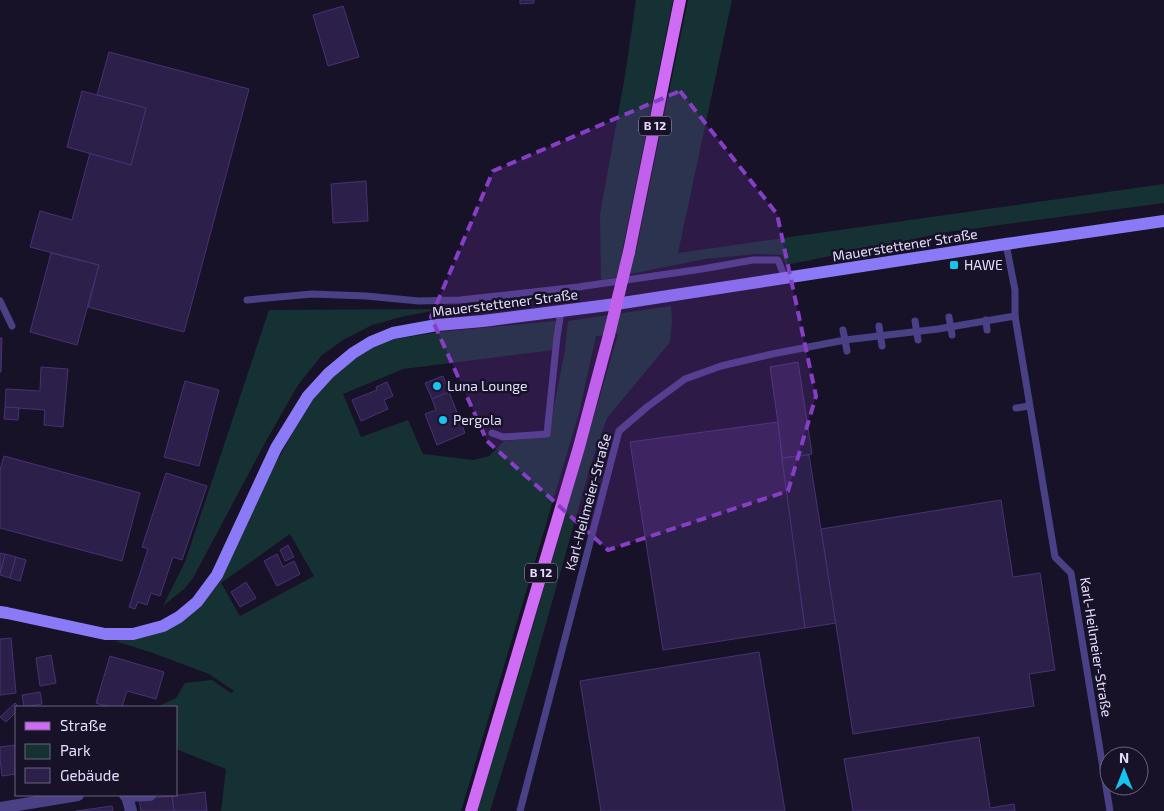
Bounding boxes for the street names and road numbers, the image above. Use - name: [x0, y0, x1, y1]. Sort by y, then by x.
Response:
- road number: B 12: [639, 116, 671, 136]
- street label: Mauerstettener Straße: [831, 225, 979, 264]
- street label: Mauerstettener Straße: [431, 285, 579, 320]
- street label: Karl-Heilmeier-Straße: [561, 431, 614, 572]
- road number: B 12: [525, 564, 557, 582]
- street label: Karl-Heilmeier-Straße: [1077, 576, 1116, 718]

